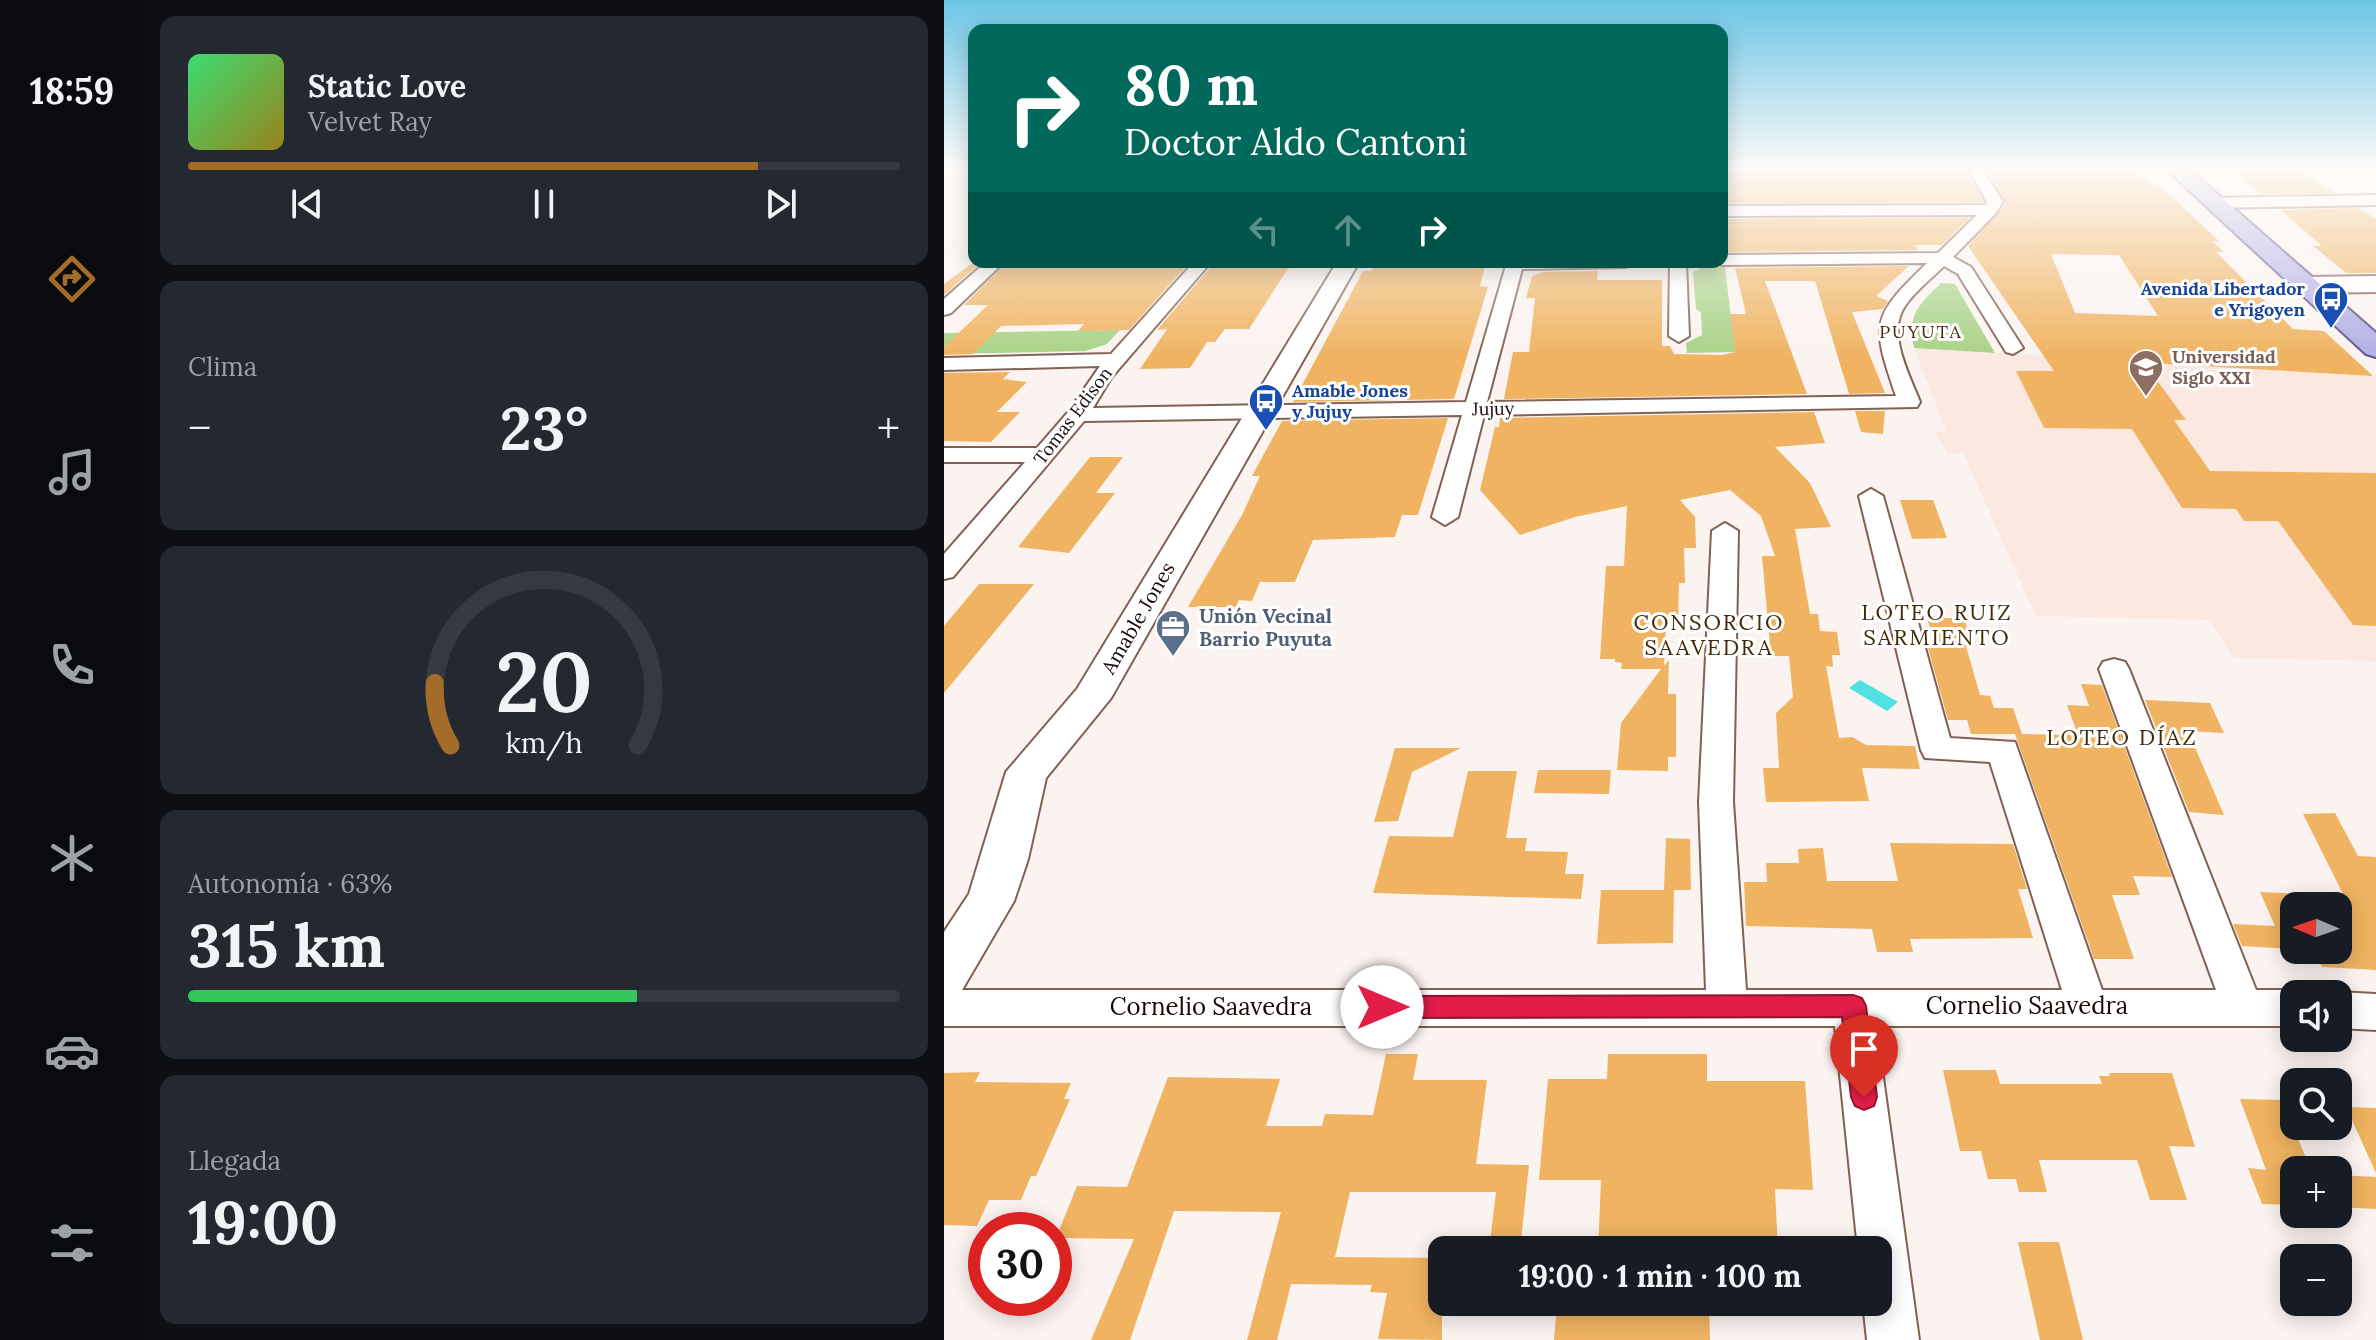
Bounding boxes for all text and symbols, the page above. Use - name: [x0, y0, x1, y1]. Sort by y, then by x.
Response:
- text: 80 m: [1124, 49, 1258, 120]
- icon: right: [992, 56, 1096, 160]
- text: Static Love: [308, 67, 466, 105]
- text: 18:59: [30, 68, 114, 114]
- text: Velvet Ray: [308, 105, 432, 138]
- text: Doctor Aldo Cantoni: [1124, 119, 1468, 165]
- icon: previous: [285, 182, 329, 226]
- icon: pause: [522, 182, 566, 226]
- icon: next: [759, 182, 803, 226]
- icon: left: [1242, 208, 1286, 252]
- icon: ahead: [1326, 208, 1370, 252]
- icon: right: [1410, 208, 1454, 252]
- icon: directions: [44, 251, 100, 307]
- place label: Avenida Libertador e Yrigoyen: [2141, 277, 2306, 321]
- bus stop icon: Avenida Libertador e Yrigoyen: [2312, 280, 2350, 330]
- district label: PUYUTA: [1879, 320, 1963, 343]
- place label: Universidad Siglo XXI: [2172, 345, 2276, 389]
- school or university icon: Universidad Siglo XXI: [2127, 348, 2165, 398]
- text: Clima: [188, 350, 257, 383]
- street label: Tomas Edison: [1028, 362, 1117, 469]
- place label: Amable Jones y Jujuy: [1292, 379, 1408, 423]
- bus stop icon: Amable Jones y Jujuy: [1247, 382, 1285, 432]
- text: 23°: [500, 390, 588, 466]
- street label: Jujuy: [1471, 397, 1515, 420]
- text: −: [188, 400, 211, 456]
- text: +: [877, 400, 900, 456]
- icon: music: [44, 444, 100, 500]
- street label: Amable Jones: [1095, 557, 1180, 679]
- district label: LOTEO RUIZ SARMIENTO: [1861, 598, 2013, 651]
- place label: Unión Vecinal Barrio Puyuta: [1199, 603, 1333, 651]
- office icon: Unión Vecinal Barrio Puyuta: [1154, 608, 1192, 658]
- district label: CONSORCIO SAAVEDRA: [1634, 608, 1785, 661]
- text: 20: [495, 628, 593, 735]
- icon: phone: [44, 637, 100, 693]
- district label: LOTEO DÍAZ: [2046, 723, 2198, 751]
- text: km/h: [505, 724, 583, 761]
- icon: climate: [44, 830, 100, 886]
- text: Autonomía · 63%: [188, 867, 392, 900]
- north arrow: [2280, 892, 2352, 964]
- map controls: [2280, 892, 2352, 1316]
- text: 315 km: [188, 907, 385, 983]
- position arrow: [1340, 965, 1424, 1049]
- button: sound: [2280, 980, 2352, 1052]
- street label: Cornelio Saavedra: [1926, 990, 2128, 1021]
- street label: Cornelio Saavedra: [1110, 991, 1312, 1022]
- pin: [1830, 1015, 1898, 1097]
- icon: car: [44, 1023, 100, 1079]
- icon: arrive: [1842, 1027, 1886, 1071]
- button: search: [2280, 1068, 2352, 1140]
- text: Llegada: [188, 1144, 281, 1177]
- button: +: [2280, 1156, 2352, 1228]
- text: 19:00: [188, 1184, 338, 1260]
- speed limit sign: 30: [968, 1212, 1072, 1316]
- icon: filters: [44, 1215, 100, 1271]
- button: −: [2280, 1244, 2352, 1316]
- text: 19:00 · 1 min · 100 m: [1519, 1257, 1801, 1295]

